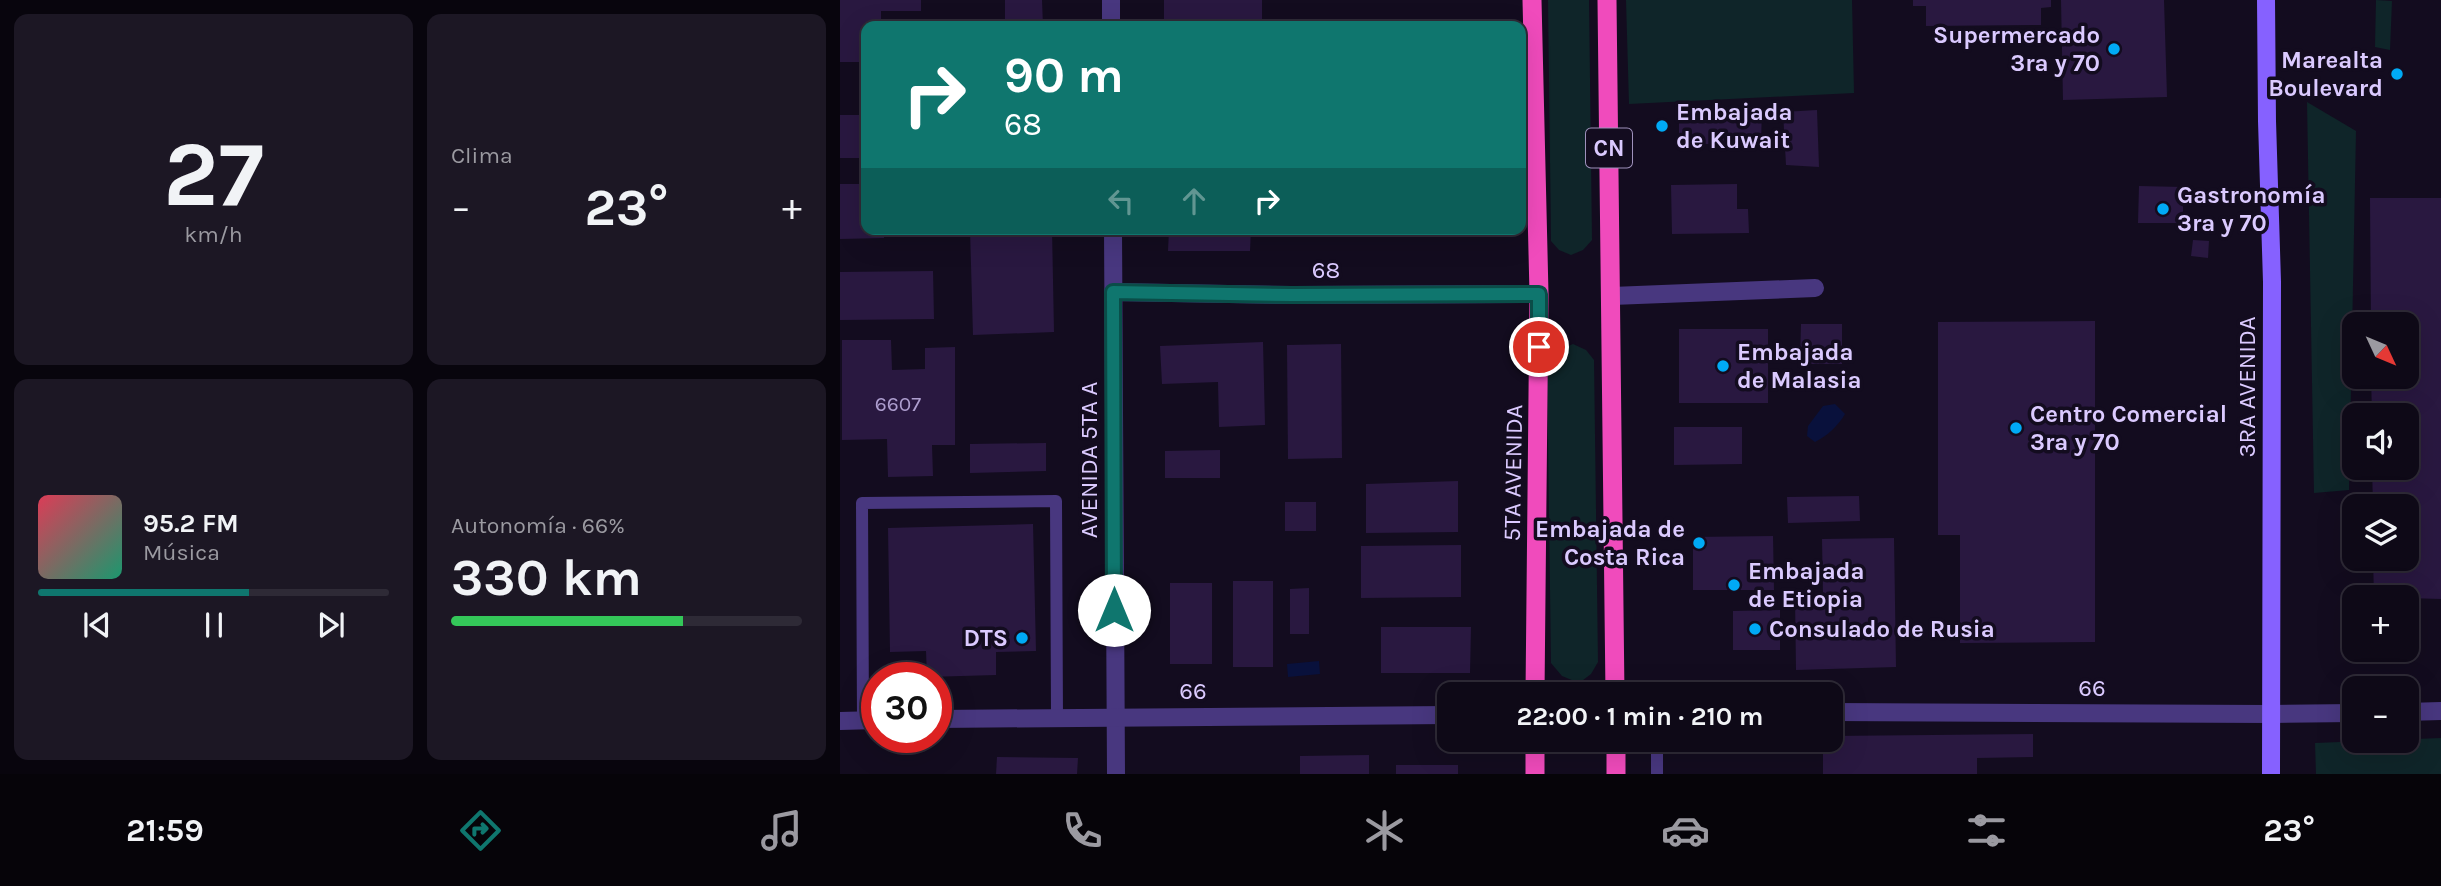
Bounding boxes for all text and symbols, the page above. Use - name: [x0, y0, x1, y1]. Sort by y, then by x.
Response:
- place label: Supermercado 3ra y 70: [1933, 21, 2100, 77]
- marker: Supermercado 3ra y 70: [2106, 41, 2122, 57]
- place label: Marealta Boulevard: [2268, 46, 2383, 102]
- text: 90 m: [1004, 47, 1124, 104]
- icon: right: [889, 49, 980, 140]
- marker: Marealta Boulevard: [2389, 66, 2405, 82]
- place label: Embajada de Kuwait: [1676, 98, 1793, 154]
- text: 68: [1004, 106, 1042, 143]
- marker: Embajada de Kuwait: [1654, 118, 1670, 134]
- text: 27: [163, 122, 264, 228]
- road number: CN: [1586, 128, 1632, 168]
- text: Clima: [451, 142, 513, 169]
- text: 23°: [584, 177, 669, 238]
- place label: Gastronomía 3ra y 70: [2177, 181, 2326, 237]
- icon: left: [1102, 182, 1140, 220]
- icon: ahead: [1175, 182, 1213, 220]
- icon: right: [1248, 182, 1286, 220]
- text: −: [451, 185, 471, 230]
- text: +: [782, 185, 802, 230]
- marker: Gastronomía 3ra y 70: [2155, 201, 2171, 217]
- text: km/h: [184, 221, 243, 248]
- street label: 68: [1312, 256, 1340, 284]
- north arrow: [2342, 312, 2418, 388]
- map controls: [2342, 312, 2419, 753]
- street label: 3RA AVENIDA: [2233, 316, 2261, 458]
- pin: [1509, 317, 1569, 377]
- icon: arrive: [1520, 328, 1558, 366]
- place label: Embajada de Malasia: [1737, 338, 1861, 394]
- marker: Embajada de Malasia: [1715, 358, 1731, 374]
- street label: AVENIDA 5TA A: [1075, 382, 1103, 538]
- house number: 6607: [875, 392, 921, 416]
- place label: Centro Comercial 3ra y 70: [2030, 400, 2227, 456]
- button: sound: [2342, 403, 2419, 480]
- street label: 5TA AVENIDA: [1498, 404, 1528, 542]
- marker: Centro Comercial 3ra y 70: [2008, 420, 2024, 436]
- button: layers: [2342, 494, 2419, 571]
- text: 95.2 FM: [143, 508, 239, 539]
- text: Autonomía · 66%: [451, 512, 625, 539]
- place label: Embajada de Costa Rica: [1535, 515, 1685, 571]
- marker: Embajada de Costa Rica: [1691, 535, 1707, 551]
- text: Música: [143, 539, 220, 566]
- text: 330 km: [451, 547, 642, 608]
- place label: Embajada de Etiopia: [1748, 557, 1865, 613]
- position arrow: [1077, 573, 1151, 647]
- marker: Embajada de Etiopia: [1726, 577, 1742, 593]
- button: +: [2342, 585, 2419, 662]
- icon: previous: [78, 606, 116, 644]
- icon: pause: [195, 606, 233, 644]
- icon: next: [312, 606, 350, 644]
- place label: Consulado de Rusia: [1769, 615, 1995, 643]
- marker: Consulado de Rusia: [1747, 621, 1763, 637]
- place label: DTS: [963, 624, 1008, 652]
- marker: DTS: [1014, 630, 1030, 646]
- speed limit sign: 30: [861, 662, 952, 753]
- street label: 66: [2078, 674, 2106, 702]
- button: −: [2342, 676, 2419, 753]
- street label: 66: [1179, 677, 1207, 705]
- text: 22:00 · 1 min · 210 m: [1517, 701, 1763, 732]
- icon: directions: [456, 806, 505, 855]
- icon: music: [757, 806, 806, 855]
- icon: phone: [1058, 806, 1107, 855]
- icon: climate: [1360, 806, 1409, 855]
- icon: car: [1661, 806, 1710, 855]
- icon: filters: [1962, 806, 2011, 855]
- text: 21:59: [126, 812, 204, 849]
- text: 23°: [2263, 812, 2315, 849]

